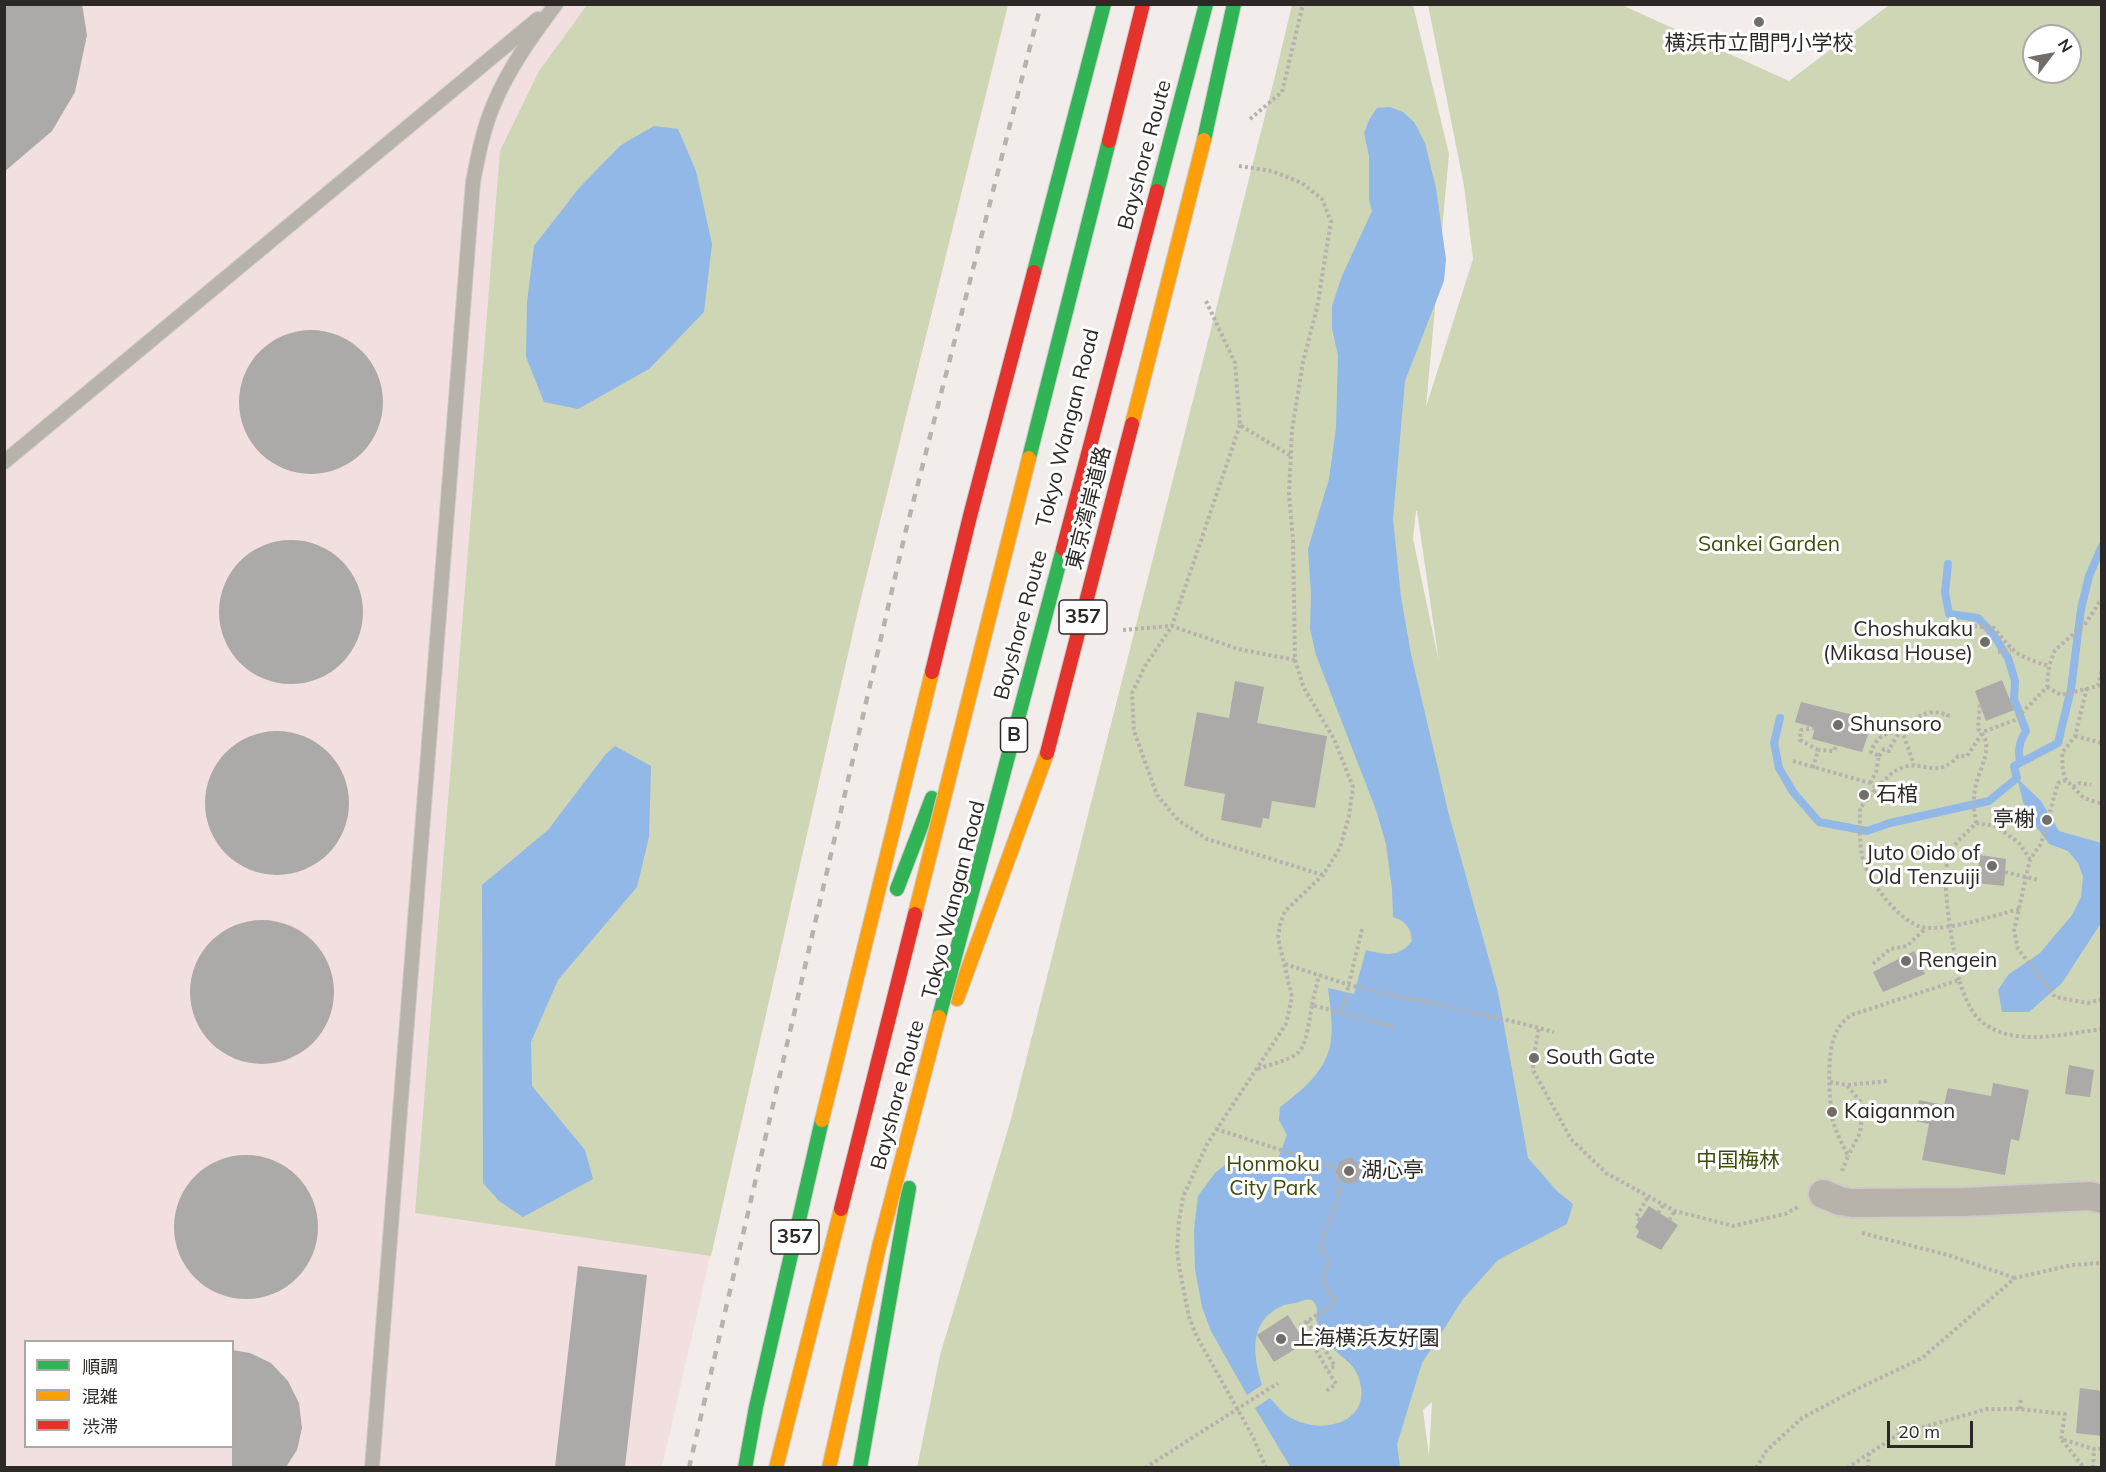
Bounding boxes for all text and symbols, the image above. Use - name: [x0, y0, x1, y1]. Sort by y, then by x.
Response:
- marker: 横浜市立間門小学校: [1752, 15, 1766, 29]
- north arrow: [2022, 24, 2082, 84]
- place label: 横浜市立間門小学校: [1665, 31, 1853, 57]
- text: N: [2054, 35, 2077, 56]
- street label: Bayshore Route: [1113, 77, 1177, 233]
- street label: Tokyo Wangan Road: [1031, 326, 1105, 530]
- street label: 東京湾岸道路: [1062, 444, 1116, 572]
- park label: Sankei Garden: [1698, 532, 1840, 558]
- street label: Bayshore Route: [989, 547, 1053, 703]
- road number: 357: [1059, 600, 1107, 634]
- place label: Choshukaku (Mikasa House): [1823, 617, 1973, 667]
- marker: Choshukaku (Mikasa House): [1978, 635, 1992, 649]
- place label: Shunsoro: [1850, 712, 1942, 738]
- road number: B: [1000, 718, 1028, 752]
- marker: Shunsoro: [1831, 718, 1845, 732]
- place label: 石棺: [1876, 782, 1918, 808]
- marker: 石棺: [1857, 788, 1871, 802]
- street label: Tokyo Wangan Road: [917, 798, 991, 1002]
- place label: 亭榭: [1993, 807, 2035, 833]
- marker: 亭榭: [2040, 813, 2054, 827]
- place label: Juto Oido of Old Tenzuiji: [1866, 841, 1980, 891]
- marker: Juto Oido of Old Tenzuiji: [1985, 859, 1999, 873]
- place label: Rengein: [1918, 948, 1997, 974]
- marker: Rengein: [1899, 954, 1913, 968]
- street label: Bayshore Route: [866, 1017, 930, 1173]
- place label: South Gate: [1546, 1045, 1655, 1071]
- marker: South Gate: [1527, 1051, 1541, 1065]
- place label: Kaiganmon: [1844, 1099, 1955, 1125]
- marker: Kaiganmon: [1825, 1105, 1839, 1119]
- park label: 中国梅林: [1696, 1148, 1780, 1174]
- park label: Honmoku City Park: [1226, 1152, 1320, 1202]
- place label: 湖心亭: [1361, 1158, 1424, 1184]
- marker: 湖心亭: [1342, 1164, 1356, 1178]
- road number: 357: [771, 1220, 819, 1254]
- place label: 上海横浜友好園: [1293, 1326, 1440, 1352]
- marker: 上海横浜友好園: [1274, 1332, 1288, 1346]
- legend: [24, 1340, 234, 1448]
- text: 順調: [82, 1355, 118, 1378]
- text: 混雑: [82, 1385, 118, 1408]
- scale bar: [1890, 1409, 1976, 1447]
- text: 渋滞: [82, 1415, 118, 1438]
- text: 20 m: [1898, 1420, 1940, 1443]

